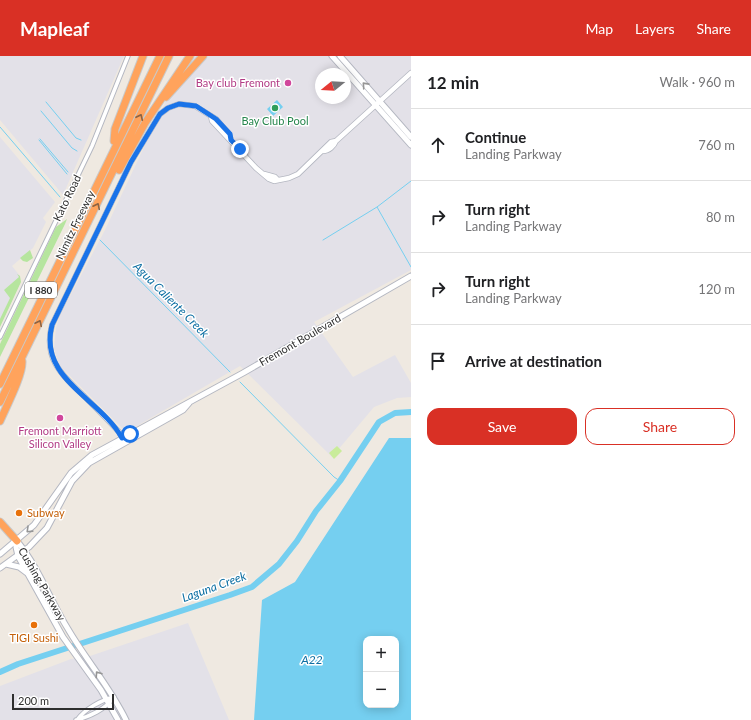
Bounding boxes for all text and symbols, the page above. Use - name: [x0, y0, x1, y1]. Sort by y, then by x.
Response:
- text: Mapleaf: [20, 17, 89, 40]
- text: Map: [585, 20, 613, 37]
- text: Layers: [635, 20, 675, 37]
- text: Share: [697, 20, 731, 37]
- north arrow: [315, 68, 351, 104]
- text: 12 min: [427, 72, 479, 93]
- text: Walk · 960 m: [659, 74, 735, 90]
- place label: Bay club Fremont: [196, 76, 280, 89]
- marker: Bay club Fremont: [283, 78, 293, 88]
- one-way arrow: [363, 82, 370, 90]
- marker: Bay Club Pool: [270, 103, 280, 113]
- one-way arrow: [135, 113, 143, 121]
- place label: Bay Club Pool: [241, 114, 309, 127]
- text: Continue: [465, 128, 526, 146]
- icon: ahead: [427, 134, 449, 156]
- text: 760 m: [698, 137, 735, 153]
- route end: [231, 140, 249, 158]
- text: Landing Parkway: [465, 146, 562, 162]
- street label: Kato Road: [50, 172, 83, 223]
- street label: Nimitz Freeway: [52, 188, 97, 261]
- text: Turn right: [465, 200, 530, 218]
- one-way arrow: [92, 203, 99, 211]
- icon: right: [427, 206, 449, 228]
- text: 80 m: [706, 209, 735, 225]
- text: Landing Parkway: [465, 218, 562, 234]
- water label: Agua Caliente Creek: [130, 258, 213, 341]
- text: Turn right: [465, 272, 530, 290]
- icon: right: [427, 278, 449, 300]
- text: 120 m: [698, 281, 735, 297]
- road number: I 880: [25, 282, 57, 298]
- text: Landing Parkway: [465, 290, 562, 306]
- street label: Fremont Boulevard: [257, 311, 343, 368]
- one-way arrow: [34, 320, 42, 327]
- icon: arrive: [427, 350, 449, 372]
- text: Arrive at destination: [465, 352, 602, 370]
- button: Save: [427, 408, 577, 445]
- button: Share: [585, 408, 735, 445]
- marker: Fremont Marriott Silicon Valley: [55, 413, 65, 423]
- place label: Fremont Marriott Silicon Valley: [18, 424, 102, 450]
- route start: [121, 425, 139, 443]
- place label: Subway: [27, 506, 65, 519]
- marker: Subway: [14, 508, 24, 518]
- one-way arrow: [26, 525, 34, 533]
- street label: Cushing Parkway: [16, 545, 69, 623]
- water label: Laguna Creek: [180, 568, 248, 605]
- marker: TIGI Sushi: [29, 620, 39, 630]
- place label: TIGI Sushi: [9, 631, 59, 644]
- map controls: [363, 636, 399, 708]
- button: +: [363, 636, 399, 672]
- water label: A22: [300, 652, 323, 667]
- one-way arrow: [95, 671, 103, 678]
- button: −: [363, 672, 399, 708]
- scale bar: [12, 692, 114, 711]
- text: 200 m: [18, 694, 49, 707]

